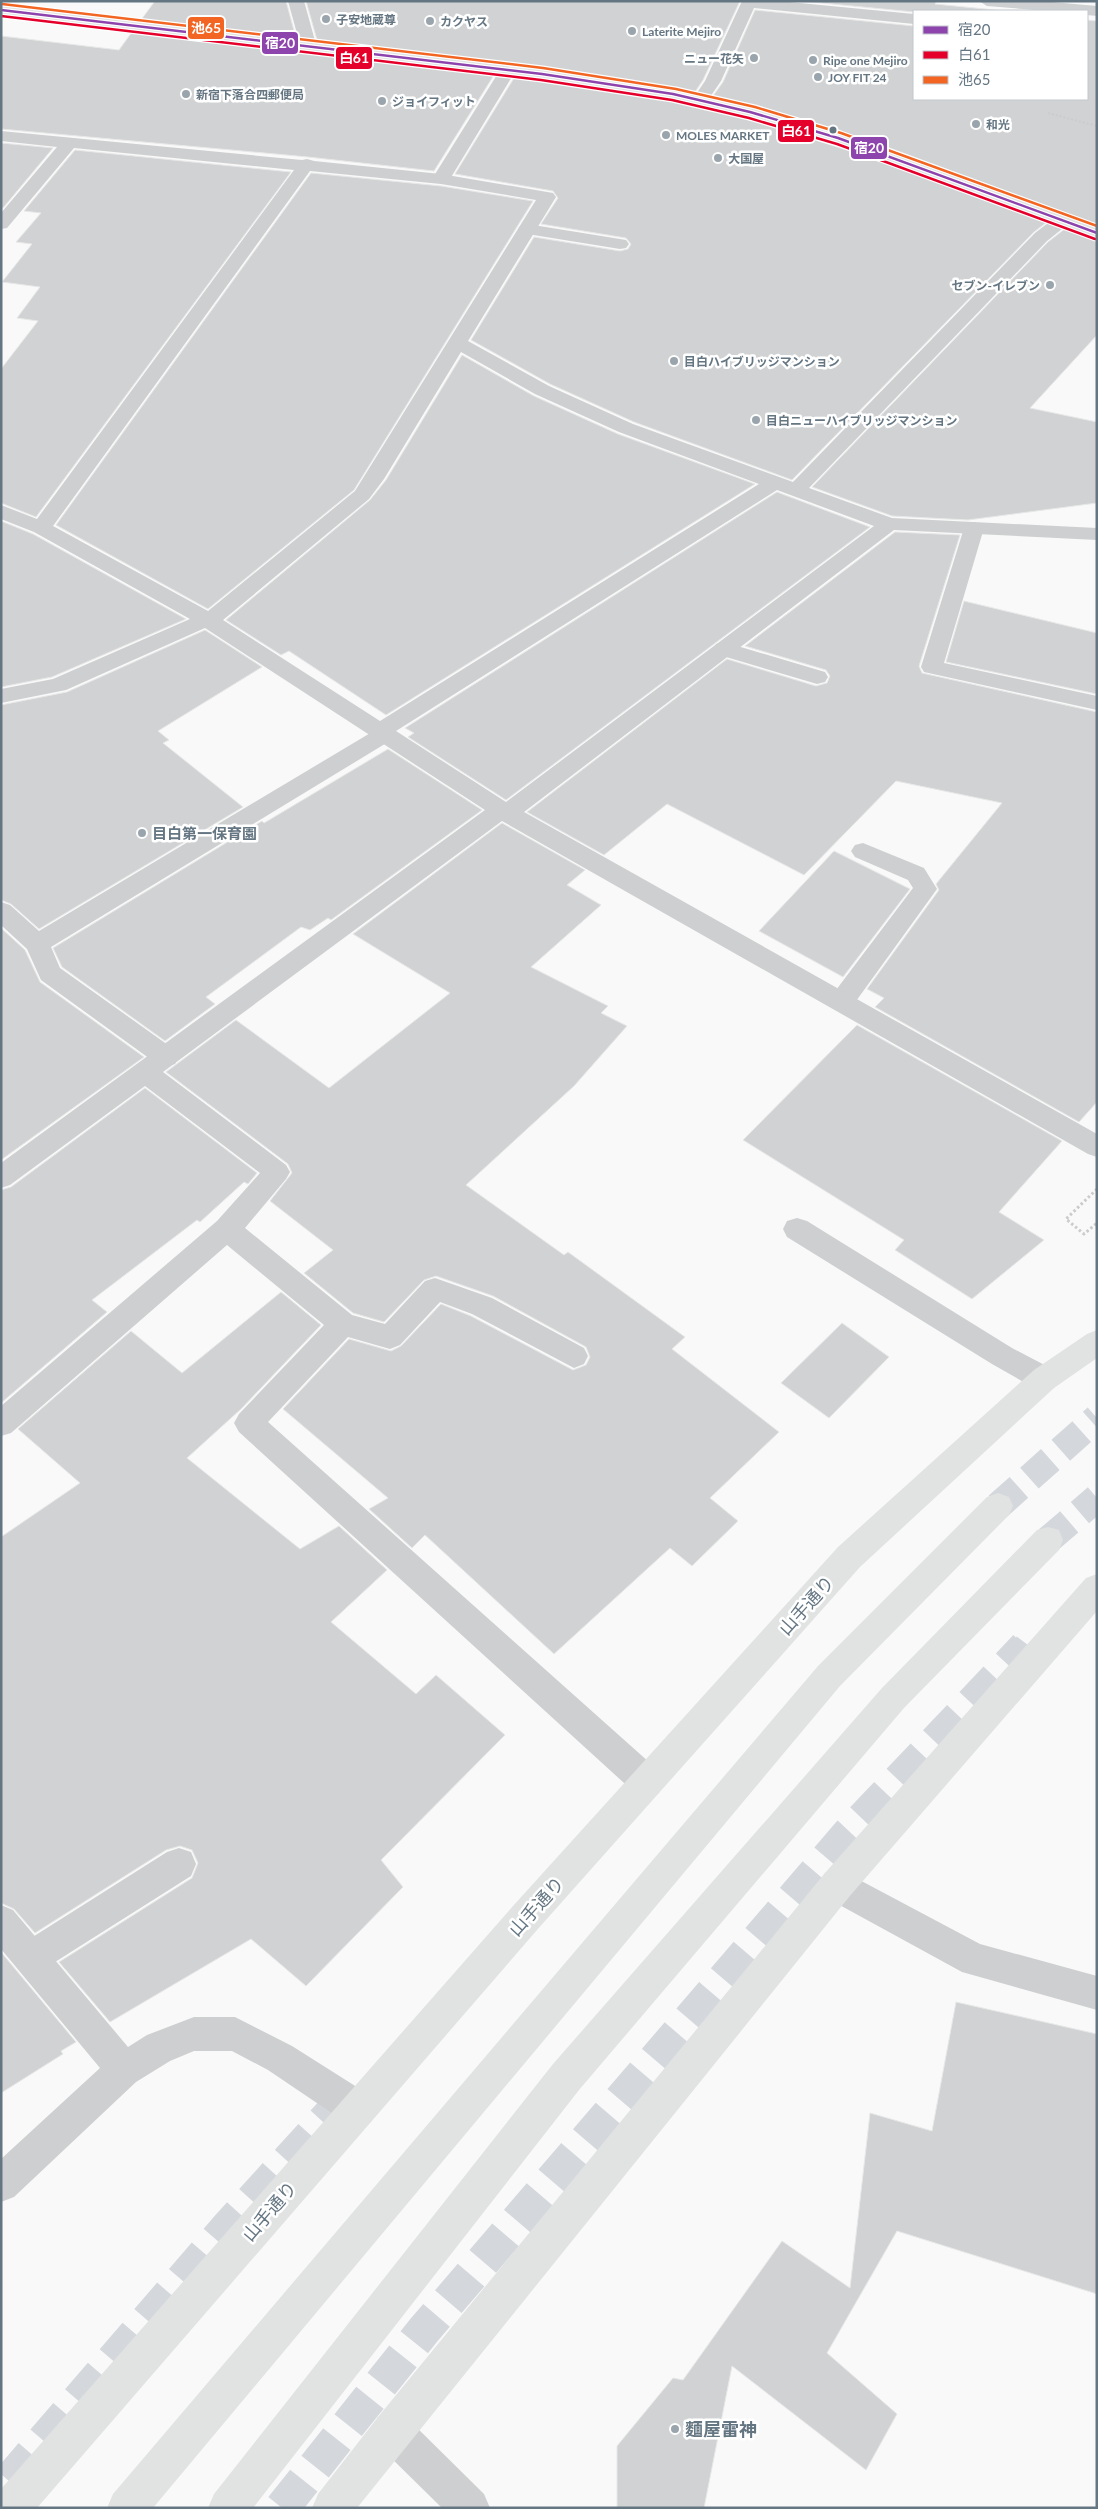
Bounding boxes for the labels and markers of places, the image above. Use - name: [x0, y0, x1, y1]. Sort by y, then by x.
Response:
- place label: 子安地蔵尊: [336, 12, 396, 27]
- marker: 子安地蔵尊: [320, 13, 332, 25]
- place label: カクヤス: [440, 14, 488, 29]
- marker: カクヤス: [424, 15, 436, 27]
- place label: Laterite Mejiro: [642, 24, 721, 39]
- marker: Laterite Mejiro: [626, 25, 638, 37]
- place label: ニュー花矢: [684, 51, 744, 66]
- marker: ニュー花矢: [748, 52, 760, 64]
- place label: Ripe one Mejiro: [823, 53, 908, 68]
- marker: Ripe one Mejiro: [807, 54, 819, 66]
- place label: JOY FIT 24: [828, 70, 887, 85]
- marker: JOY FIT 24: [812, 71, 824, 83]
- place label: 新宿下落合四郵便局: [196, 87, 304, 102]
- marker: 新宿下落合四郵便局: [180, 88, 192, 100]
- place label: ジョイフィット: [392, 94, 476, 109]
- marker: ジョイフィット: [376, 95, 388, 107]
- place label: 和光: [986, 117, 1010, 132]
- marker: 和光: [970, 118, 982, 130]
- unlabelled marker: [828, 125, 838, 135]
- place label: MOLES MARKET: [676, 128, 770, 143]
- marker: MOLES MARKET: [660, 129, 672, 141]
- place label: 大国屋: [728, 151, 764, 166]
- marker: 大国屋: [712, 152, 724, 164]
- place label: セブン-イレブン: [952, 278, 1040, 293]
- marker: セブン-イレブン: [1044, 279, 1056, 291]
- place label: 目白ハイブリッジマンション: [684, 354, 840, 369]
- marker: 目白ハイブリッジマンション: [668, 355, 680, 367]
- place label: 目白ニューハイブリッジマンション: [766, 413, 958, 428]
- marker: 目白ニューハイブリッジマンション: [750, 414, 762, 426]
- place label: 目白第一保育園: [152, 824, 257, 842]
- marker: 目白第一保育園: [136, 827, 148, 839]
- place label: 麵屋雷神: [685, 2418, 757, 2440]
- marker: 麵屋雷神: [669, 2423, 681, 2435]

